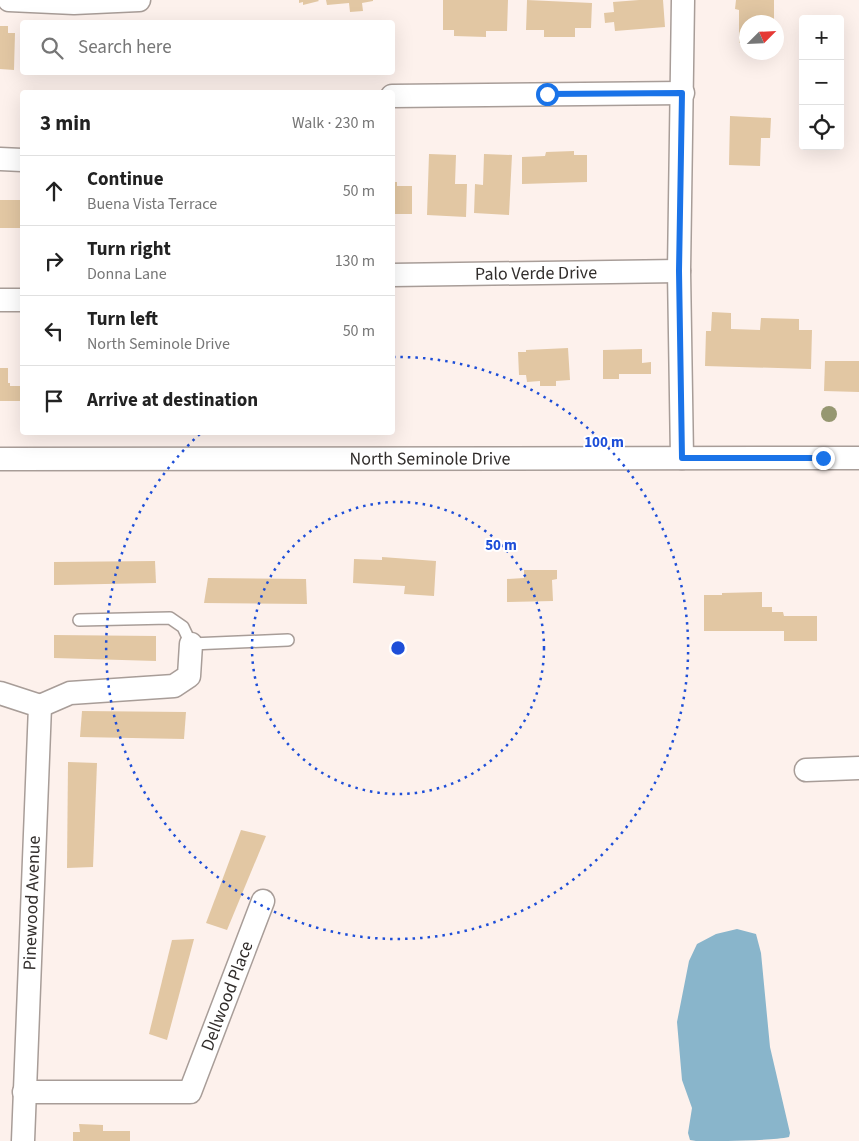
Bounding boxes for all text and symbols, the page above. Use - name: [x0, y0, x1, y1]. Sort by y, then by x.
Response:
- north arrow: [739, 15, 784, 60]
- map controls: [799, 15, 844, 150]
- button: +: [799, 15, 844, 60]
- search box: [20, 20, 395, 75]
- icon: search: [38, 34, 66, 62]
- text: Search here: [78, 34, 172, 61]
- button: −: [799, 60, 844, 105]
- route start: [536, 83, 559, 106]
- button: locate: [799, 105, 844, 150]
- text: 3 min: [40, 108, 91, 138]
- text: Walk · 230 m: [292, 112, 375, 134]
- text: Continue: [87, 166, 164, 193]
- icon: ahead: [40, 177, 68, 205]
- text: 50 m: [343, 180, 375, 202]
- text: Buena Vista Terrace: [87, 193, 217, 215]
- text: Turn right: [87, 236, 171, 263]
- icon: right: [40, 247, 68, 275]
- text: 130 m: [335, 250, 375, 272]
- street label: Palo Verde Drive: [475, 260, 597, 286]
- text: Donna Lane: [87, 263, 167, 285]
- text: Turn left: [87, 306, 158, 333]
- icon: left: [40, 317, 68, 345]
- text: 50 m: [343, 320, 375, 342]
- text: North Seminole Drive: [87, 333, 230, 355]
- icon: arrive: [40, 387, 68, 415]
- text: Arrive at destination: [87, 387, 258, 414]
- text: 100 m: [584, 432, 624, 453]
- street label: North Seminole Drive: [350, 446, 511, 471]
- route end: [812, 447, 835, 470]
- text: 50 m: [485, 535, 517, 556]
- centre of rings: [389, 639, 407, 657]
- street label: Pinewood Avenue: [17, 835, 47, 971]
- street label: Dellwood Place: [194, 937, 259, 1054]

